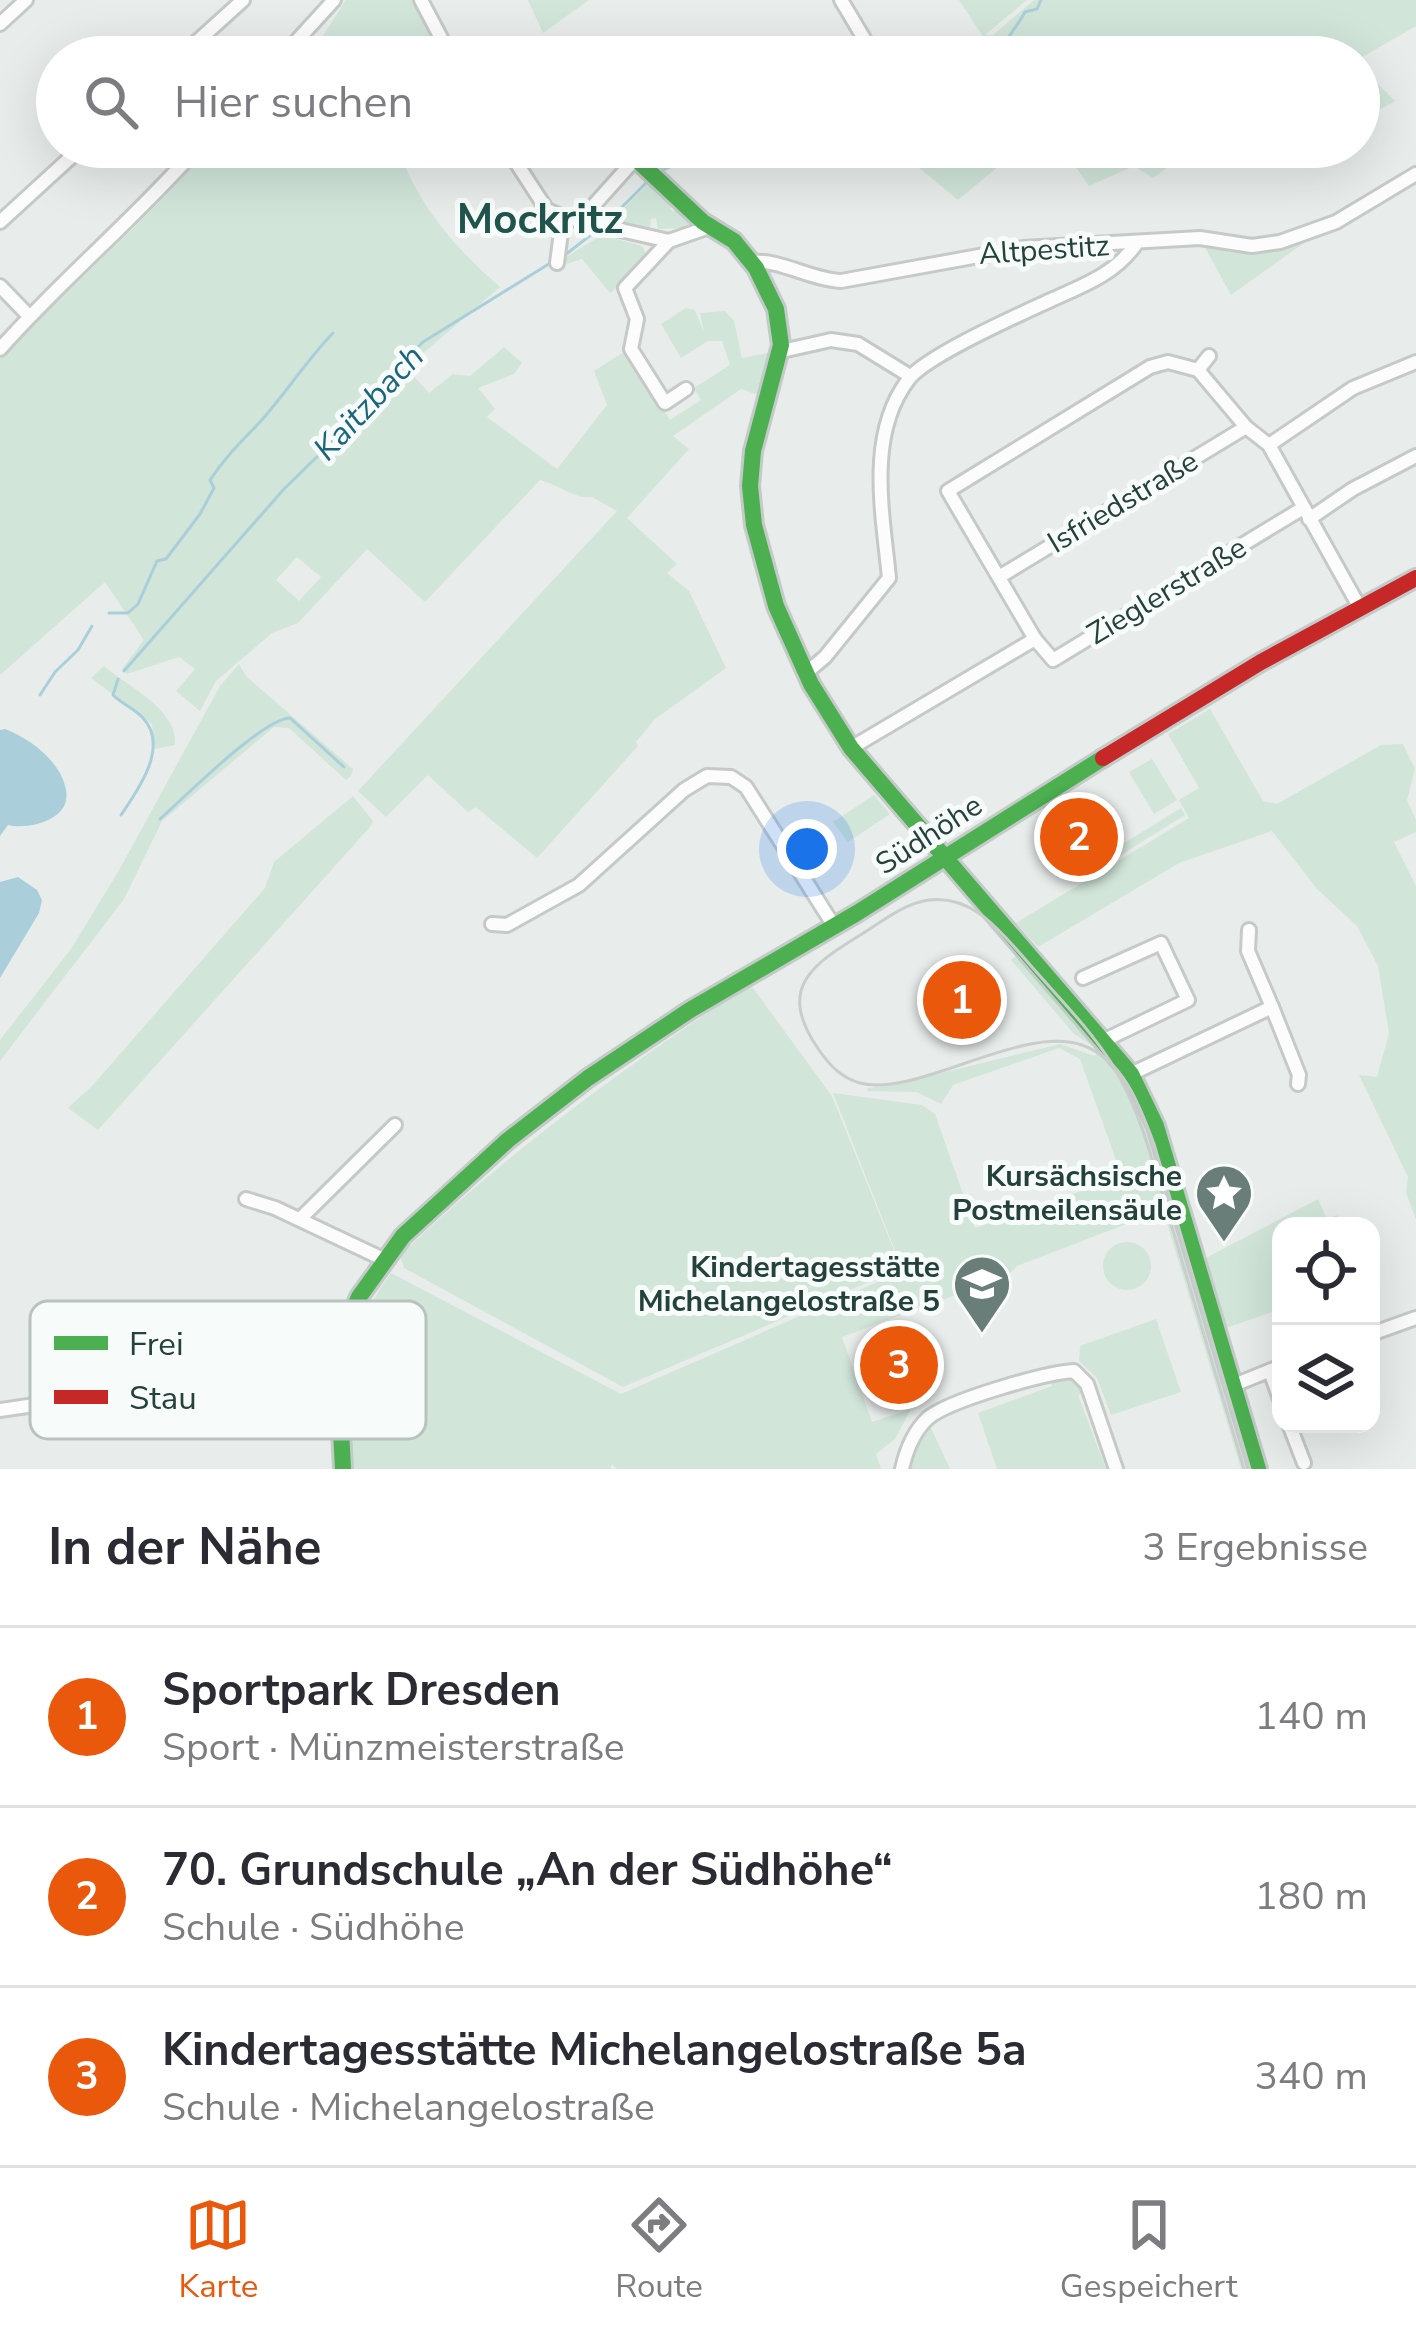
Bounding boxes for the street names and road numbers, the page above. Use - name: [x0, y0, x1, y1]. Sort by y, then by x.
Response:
- street label: Altpestitz: [977, 225, 1111, 275]
- street label: Isfriedstraße: [1040, 441, 1206, 563]
- street label: Zieglerstraße: [1080, 527, 1254, 655]
- street label: Südhöhe: [868, 785, 990, 885]

